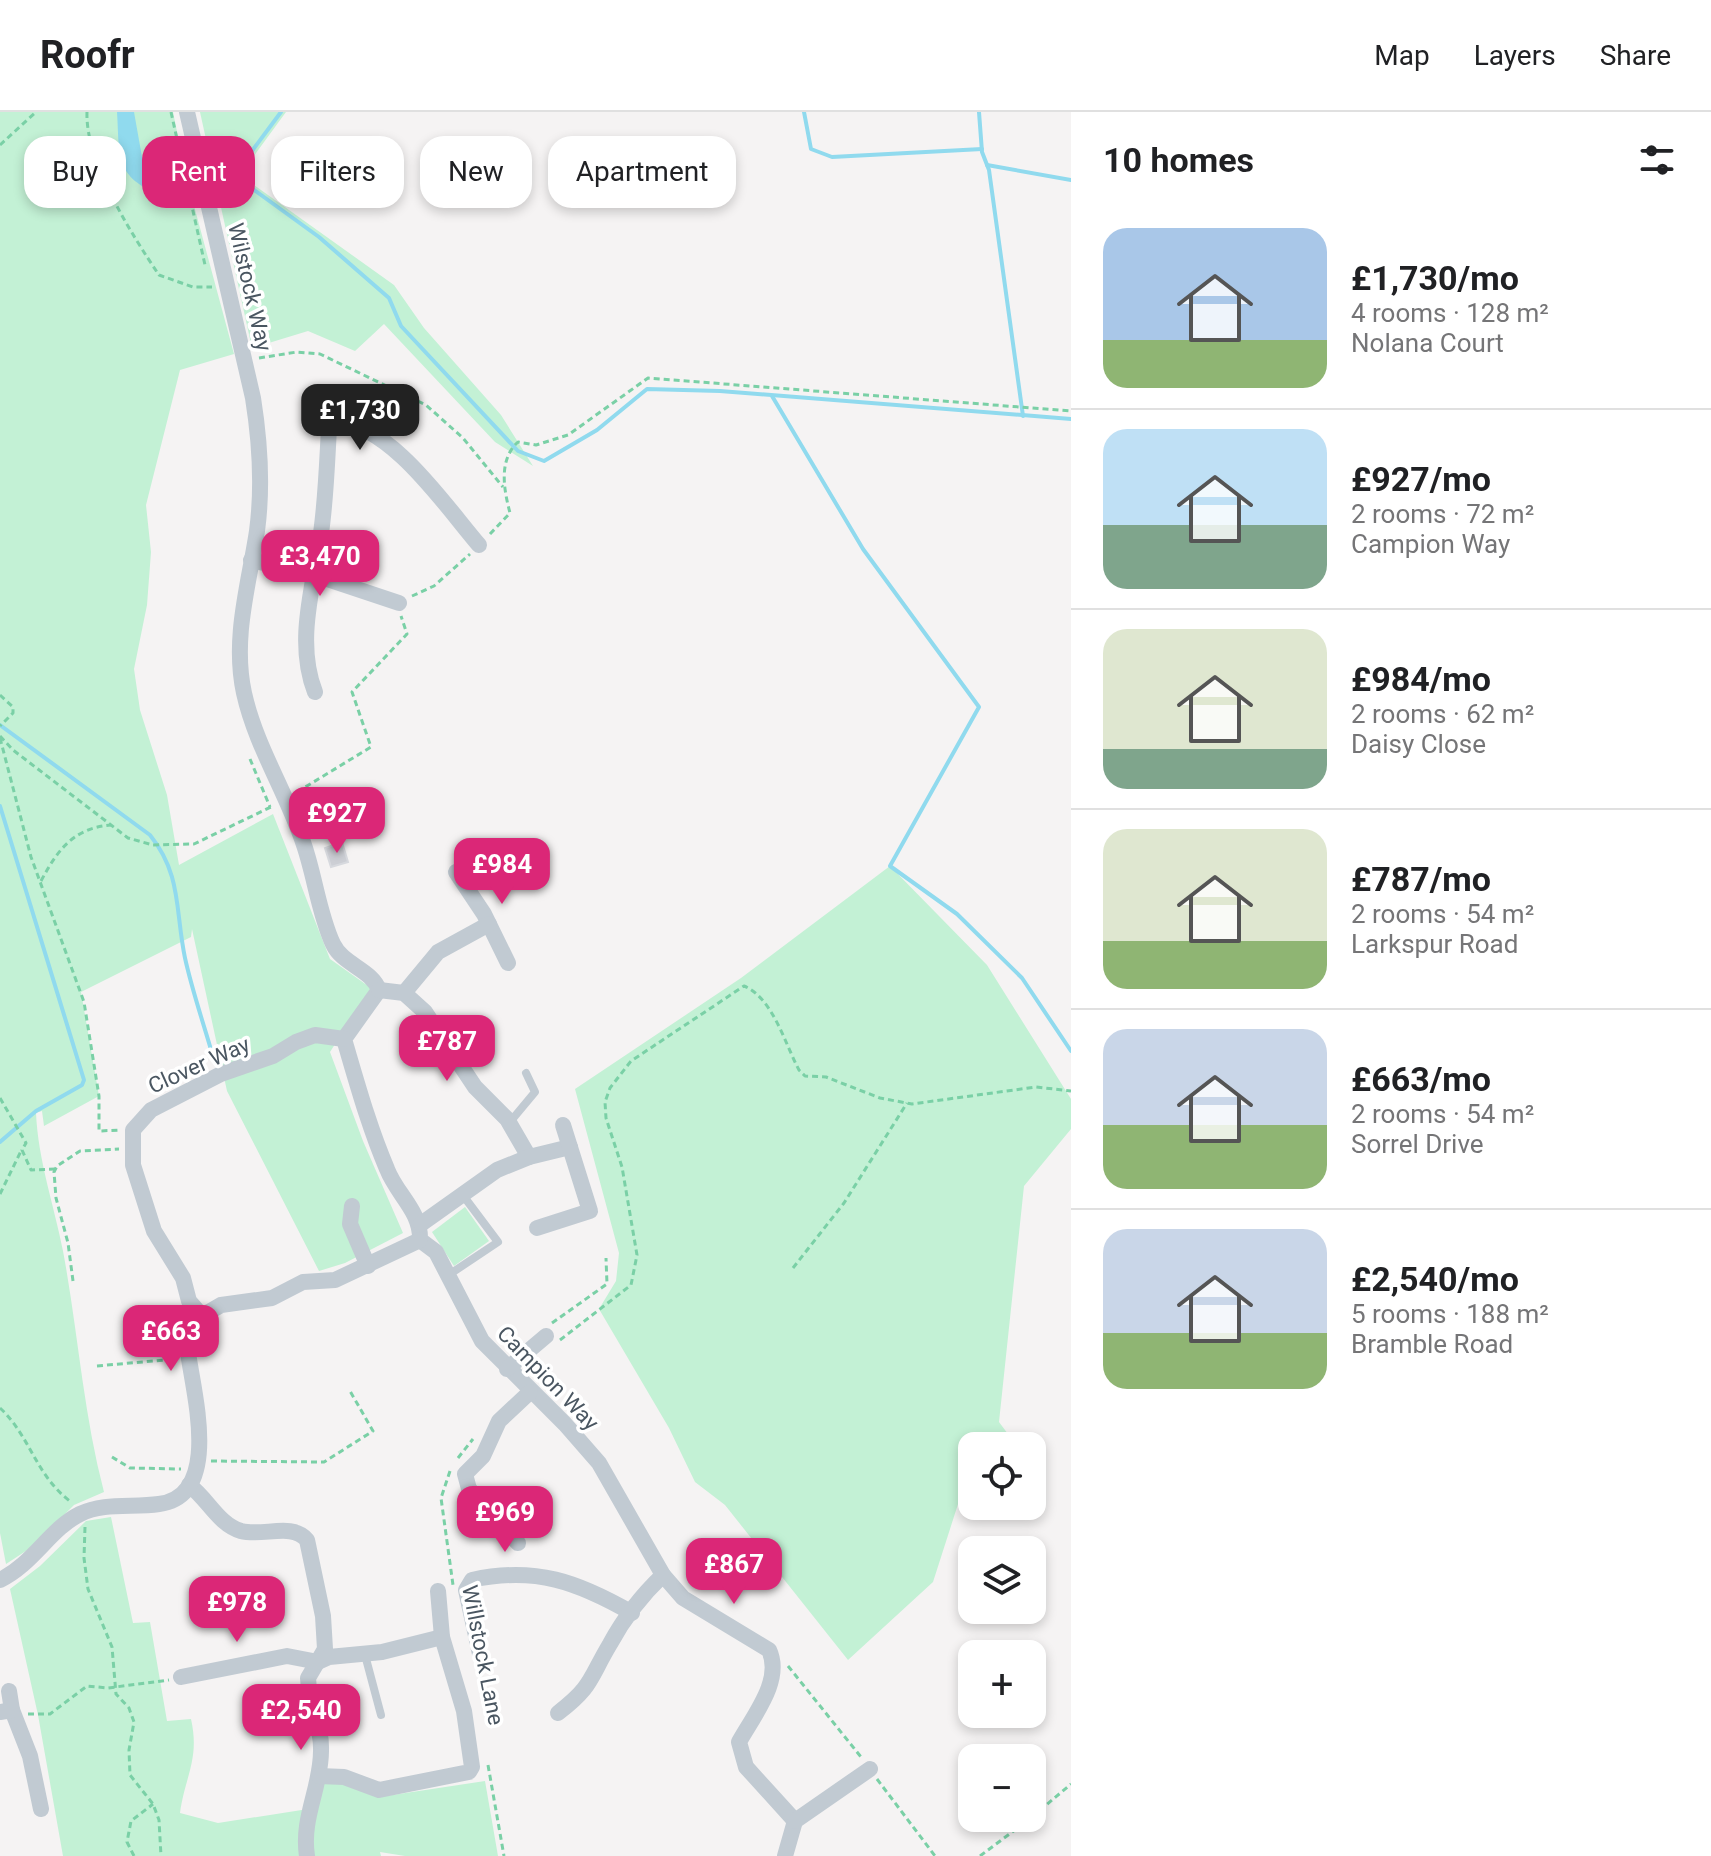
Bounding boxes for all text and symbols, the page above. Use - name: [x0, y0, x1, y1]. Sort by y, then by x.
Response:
- text: Roofr: [40, 33, 135, 77]
- text: Map: [1374, 39, 1430, 72]
- text: Layers: [1474, 39, 1556, 72]
- text: Share: [1600, 39, 1671, 72]
- chip: Buy: [24, 136, 126, 208]
- chip: Rent: [142, 136, 255, 208]
- chip: Filters: [271, 136, 404, 208]
- chip: New: [420, 136, 532, 208]
- chip: Apartment: [548, 136, 736, 208]
- icon: filters: [1635, 138, 1679, 182]
- text: 10 homes: [1103, 140, 1254, 180]
- street label: Wilstock Way: [223, 221, 277, 354]
- text: £1,730/mo: [1351, 258, 1519, 298]
- icon: home: [1167, 260, 1263, 356]
- text: 4 rooms · 128 m²: [1351, 298, 1549, 328]
- text: Nolana Court: [1351, 328, 1504, 358]
- pin: £1,730: [295, 384, 425, 452]
- text: £1,730: [319, 395, 401, 425]
- text: £927/mo: [1351, 459, 1491, 499]
- icon: home: [1167, 461, 1263, 557]
- text: 2 rooms · 72 m²: [1351, 499, 1534, 529]
- text: Campion Way: [1351, 529, 1510, 559]
- pin: £3,470: [255, 530, 385, 598]
- text: £3,470: [279, 541, 361, 571]
- text: £984/mo: [1351, 659, 1491, 699]
- icon: home: [1167, 661, 1263, 757]
- text: 2 rooms · 62 m²: [1351, 699, 1534, 729]
- text: Daisy Close: [1351, 729, 1486, 759]
- pin: £927: [290, 787, 384, 855]
- text: £927: [307, 798, 367, 828]
- pin: £984: [455, 838, 549, 906]
- text: £984: [472, 849, 532, 879]
- text: £787/mo: [1351, 859, 1491, 899]
- icon: home: [1167, 861, 1263, 957]
- text: 2 rooms · 54 m²: [1351, 899, 1534, 929]
- text: Larkspur Road: [1351, 929, 1518, 959]
- pin: £787: [400, 1015, 494, 1083]
- text: £787: [417, 1026, 477, 1056]
- street label: Clover Way: [144, 1031, 254, 1098]
- text: £663/mo: [1351, 1059, 1491, 1099]
- icon: home: [1167, 1061, 1263, 1157]
- text: 2 rooms · 54 m²: [1351, 1099, 1534, 1129]
- text: Sorrel Drive: [1351, 1129, 1484, 1159]
- text: £2,540/mo: [1351, 1259, 1519, 1299]
- icon: home: [1167, 1261, 1263, 1357]
- text: 5 rooms · 188 m²: [1351, 1299, 1549, 1329]
- pin: £663: [124, 1305, 218, 1373]
- text: £663: [141, 1316, 201, 1346]
- street label: Campion Way: [492, 1321, 604, 1436]
- text: Bramble Road: [1351, 1329, 1513, 1359]
- map controls: [958, 1432, 1046, 1832]
- button: locate: [958, 1432, 1046, 1520]
- pin: £969: [458, 1486, 552, 1554]
- text: £969: [475, 1497, 535, 1527]
- button: layers: [958, 1536, 1046, 1624]
- pin: £867: [687, 1538, 781, 1606]
- text: £867: [704, 1549, 764, 1579]
- pin: £978: [190, 1576, 284, 1644]
- street label: Willstock Lane: [457, 1583, 509, 1727]
- text: £978: [207, 1587, 267, 1617]
- button: +: [958, 1640, 1046, 1728]
- pin: £2,540: [236, 1684, 366, 1752]
- text: £2,540: [260, 1695, 342, 1725]
- button: −: [958, 1744, 1046, 1832]

